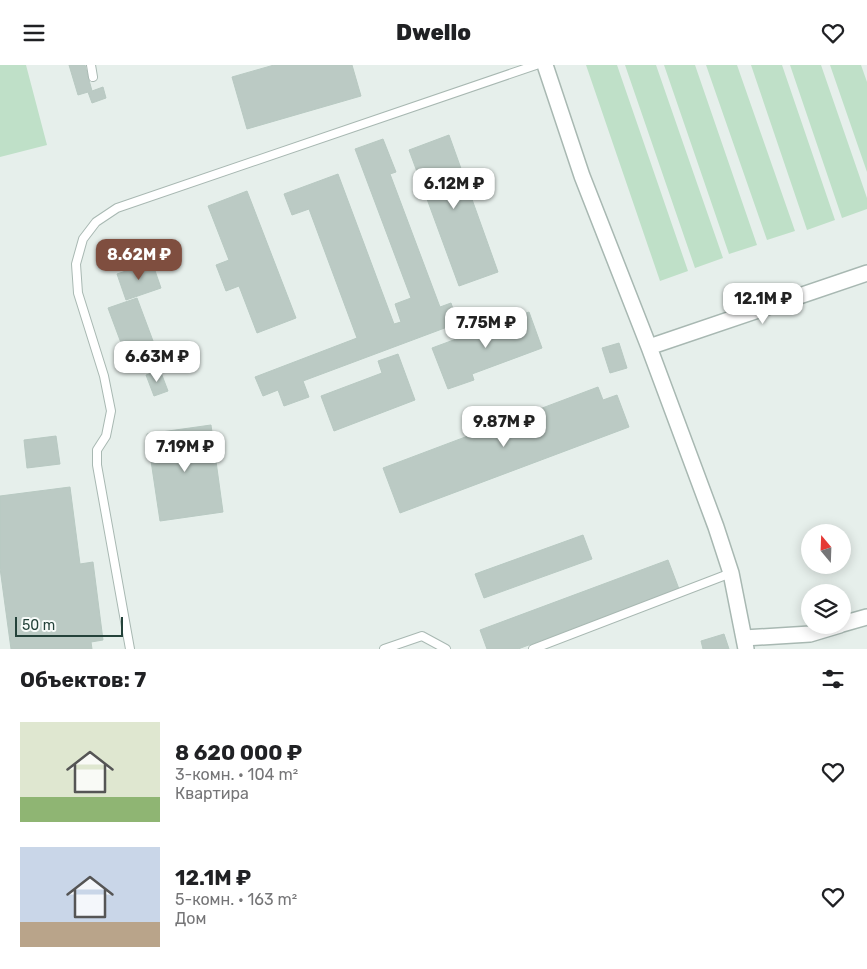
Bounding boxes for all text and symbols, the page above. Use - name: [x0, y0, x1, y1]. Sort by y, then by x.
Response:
- icon: menu: [20, 19, 48, 47]
- text: Dwello: [396, 19, 471, 46]
- icon: heart: [819, 19, 847, 47]
- pin: 6.12M ₽: [408, 167, 500, 210]
- text: 6.12M ₽: [424, 174, 484, 193]
- pin: 8.62M ₽: [93, 239, 185, 281]
- text: 8.62M ₽: [107, 245, 171, 264]
- pin: 12.1M ₽: [717, 283, 809, 325]
- text: 12.1M ₽: [734, 289, 792, 308]
- pin: 7.75M ₽: [440, 307, 532, 349]
- text: 7.75M ₽: [456, 313, 516, 332]
- pin: 6.63M ₽: [111, 341, 203, 383]
- text: 6.63M ₽: [125, 347, 189, 366]
- pin: 9.87M ₽: [458, 405, 550, 448]
- text: 9.87M ₽: [473, 412, 535, 431]
- pin: 7.19M ₽: [139, 431, 231, 473]
- text: 7.19M ₽: [156, 437, 214, 456]
- north arrow: [801, 524, 851, 574]
- map controls: [801, 524, 851, 634]
- button: layers: [801, 584, 851, 634]
- scale bar: [15, 614, 122, 637]
- text: 50 m: [22, 617, 55, 634]
- icon: filters: [819, 665, 847, 693]
- text: Объектов: 7: [20, 667, 146, 692]
- text: 8 620 000 ₽: [175, 740, 302, 765]
- icon: home: [60, 742, 120, 802]
- icon: heart: [819, 758, 847, 786]
- text: 3-комн. · 104 m²: [175, 765, 298, 784]
- text: Квартира: [175, 784, 249, 803]
- text: 12.1M ₽: [175, 865, 251, 890]
- icon: home: [60, 867, 120, 927]
- icon: heart: [819, 883, 847, 911]
- text: 5-комн. · 163 m²: [175, 890, 297, 909]
- text: Дом: [175, 909, 206, 928]

